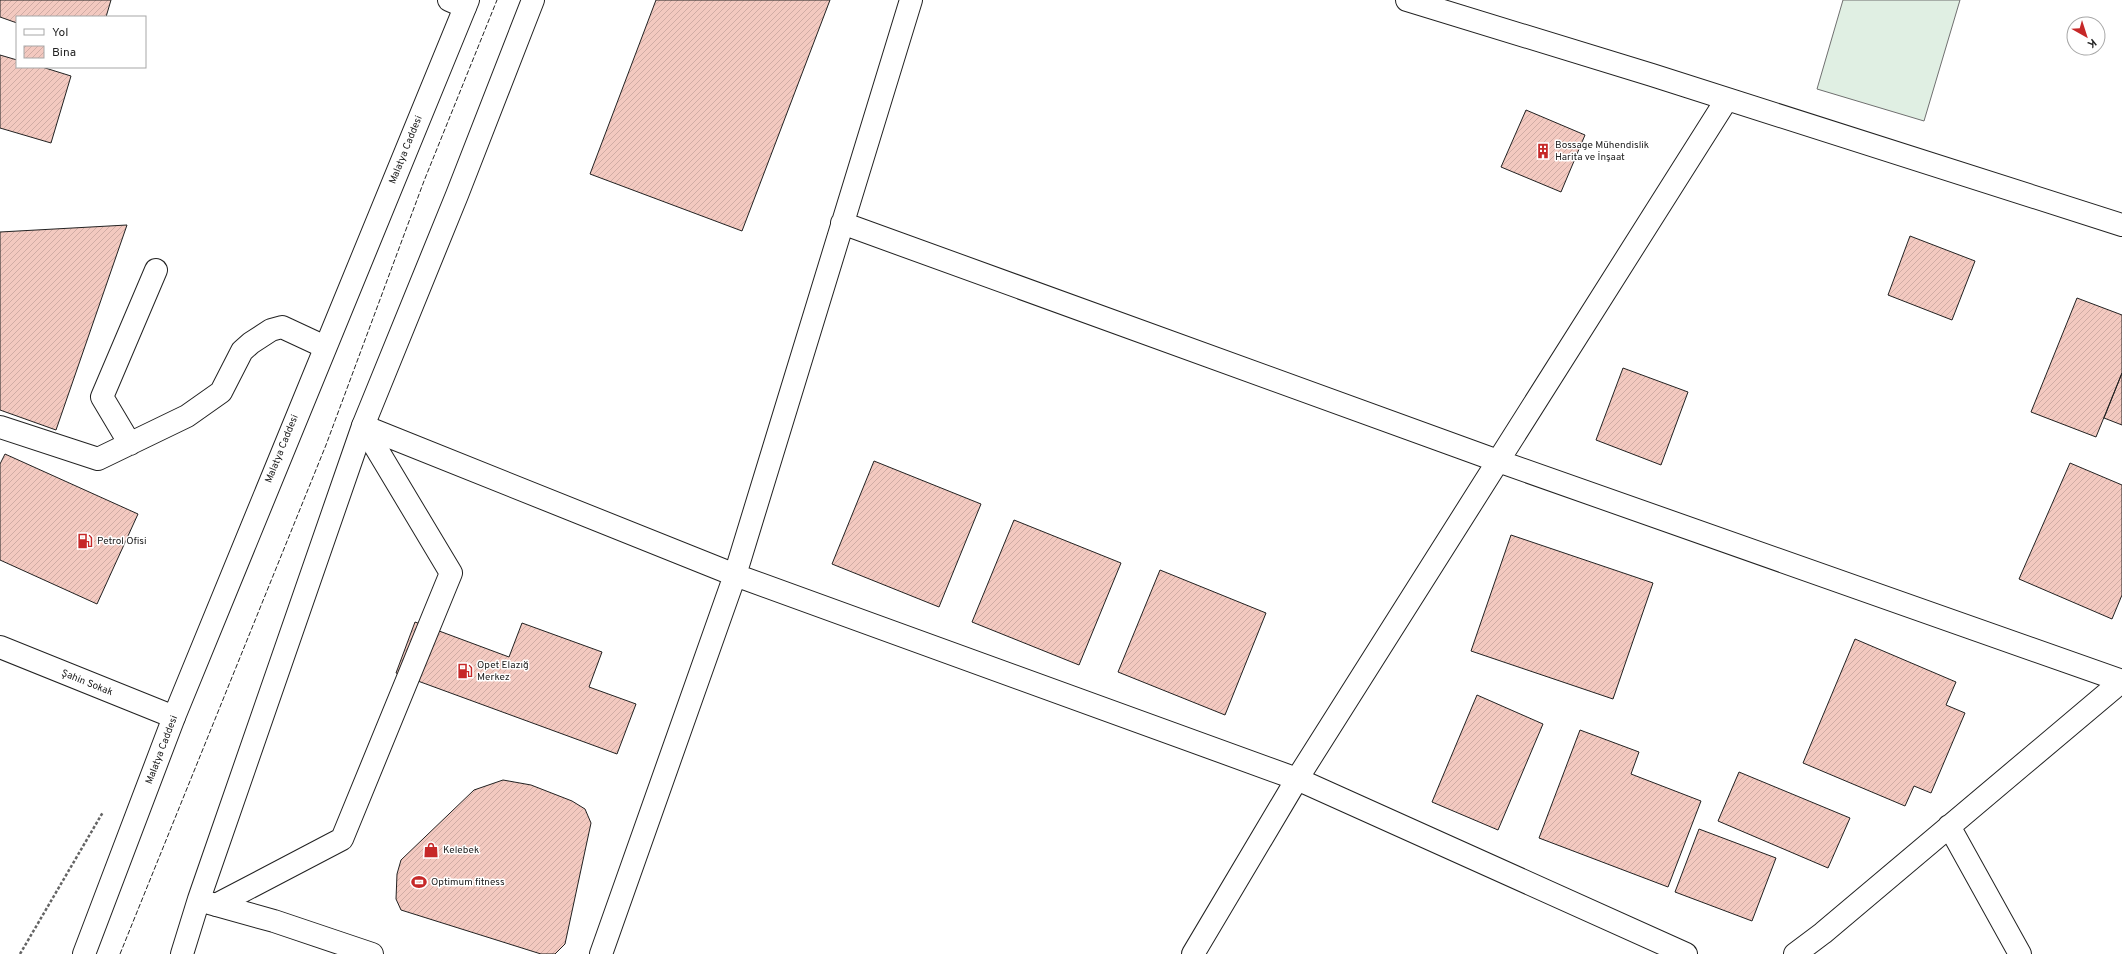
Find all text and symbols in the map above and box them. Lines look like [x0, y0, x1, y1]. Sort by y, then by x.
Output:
legend [16, 16, 146, 68]
north arrow [2066, 16, 2106, 56]
text: Yol [52, 25, 68, 41]
text: K [2084, 35, 2099, 51]
text: Bina [52, 45, 76, 61]
street label: Malatya Caddesi [386, 114, 426, 186]
place label: Bossage Mühendislik Harita ve İnşaat [1555, 139, 1649, 164]
building icon: Bossage Mühendislik Harita ve İnşaat [1534, 142, 1552, 160]
street label: Malatya Caddesi [262, 413, 302, 485]
fuel station icon: Petrol Ofisi [76, 532, 94, 550]
place label: Petrol Ofisi [97, 535, 147, 548]
place label: Opet Elazığ Merkez [477, 659, 529, 684]
fuel station icon: Opet Elazığ Merkez [456, 662, 474, 680]
street label: Şahin Sokak [59, 667, 115, 699]
street label: Malatya Caddesi [143, 714, 181, 786]
shop icon: Kelebek [422, 841, 440, 859]
place label: Kelebek [443, 844, 479, 857]
sports icon: Optimum fitness [410, 873, 428, 891]
place label: Optimum fitness [431, 876, 505, 889]

